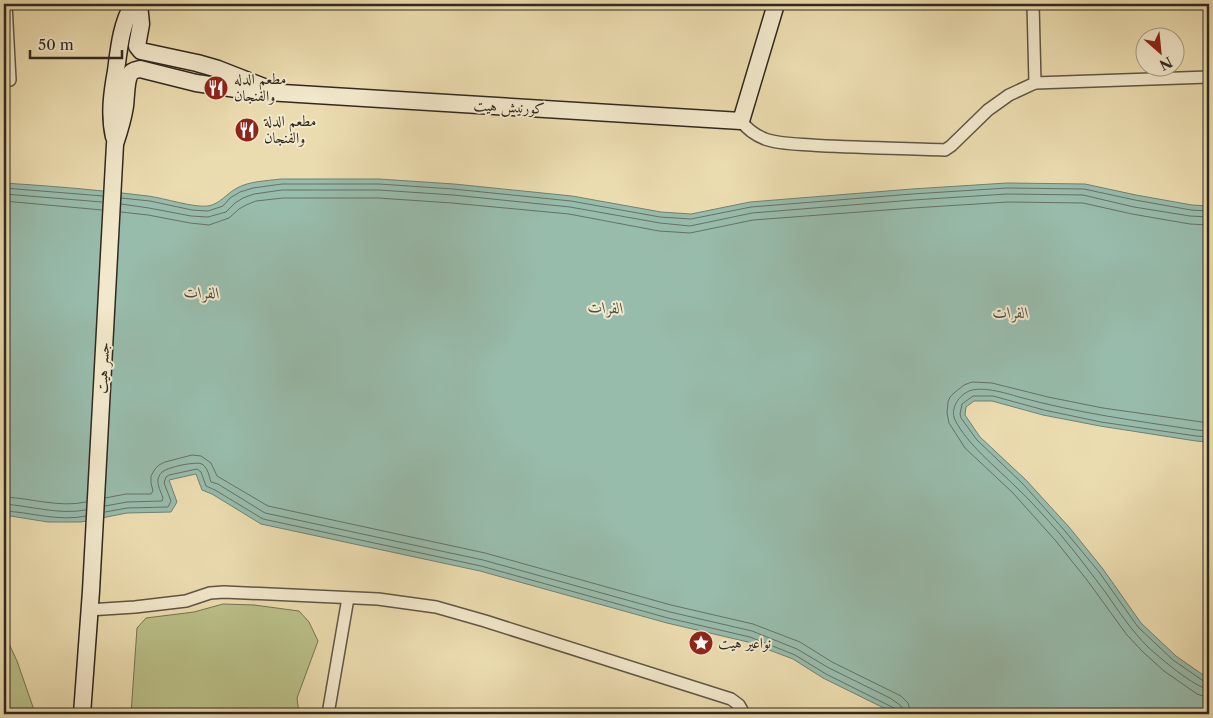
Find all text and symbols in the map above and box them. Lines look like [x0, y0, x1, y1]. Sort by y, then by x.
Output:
scale bar [30, 28, 122, 60]
north arrow [1136, 28, 1186, 78]
text: 50 m [38, 35, 74, 54]
text: N [1156, 53, 1175, 74]
place label: مطعم الدله والفنجان [234, 69, 286, 105]
restaurant icon: مطعم الدله والفنجان [203, 75, 229, 101]
street label: كورنيش هيت [473, 95, 545, 119]
place label: مطعم الدلة والفنجان [263, 111, 316, 147]
restaurant icon: مطعم الدلة والفنجان [234, 117, 260, 143]
water label: الفرات [184, 281, 220, 304]
water label: الفرات [588, 296, 624, 319]
water label: الفرات [993, 302, 1029, 323]
street label: جسر هيت [92, 342, 114, 394]
place icon: نواعير هيت [688, 630, 714, 656]
place label: نواعير هيت [718, 633, 771, 652]

